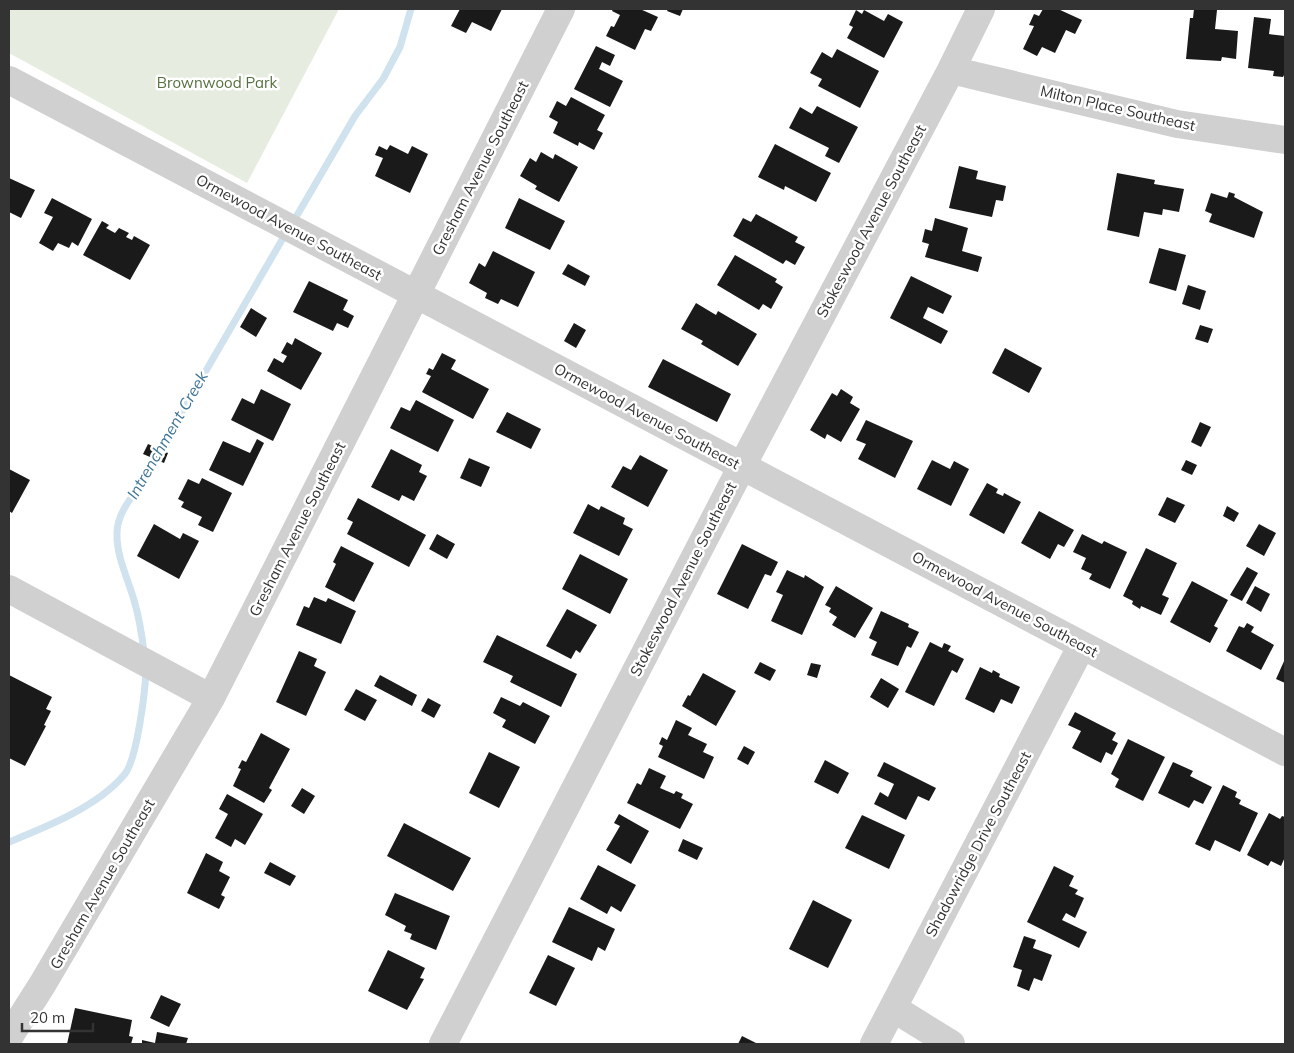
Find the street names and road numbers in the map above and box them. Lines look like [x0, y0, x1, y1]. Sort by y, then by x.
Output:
street label: Gresham Avenue Southeast [428, 78, 532, 258]
street label: Milton Place Southeast [1039, 81, 1197, 135]
street label: Stokeswood Avenue Southeast [812, 121, 930, 321]
street label: Ormewood Avenue Southeast [193, 170, 385, 284]
street label: Ormewood Avenue Southeast [551, 359, 743, 473]
street label: Gresham Avenue Southeast [245, 439, 349, 619]
street label: Stokeswood Avenue Southeast [626, 479, 740, 679]
street label: Ormewood Avenue Southeast [909, 547, 1101, 661]
street label: Shadowridge Drive Southeast [921, 748, 1035, 940]
street label: Gresham Avenue Southeast [45, 796, 159, 972]

